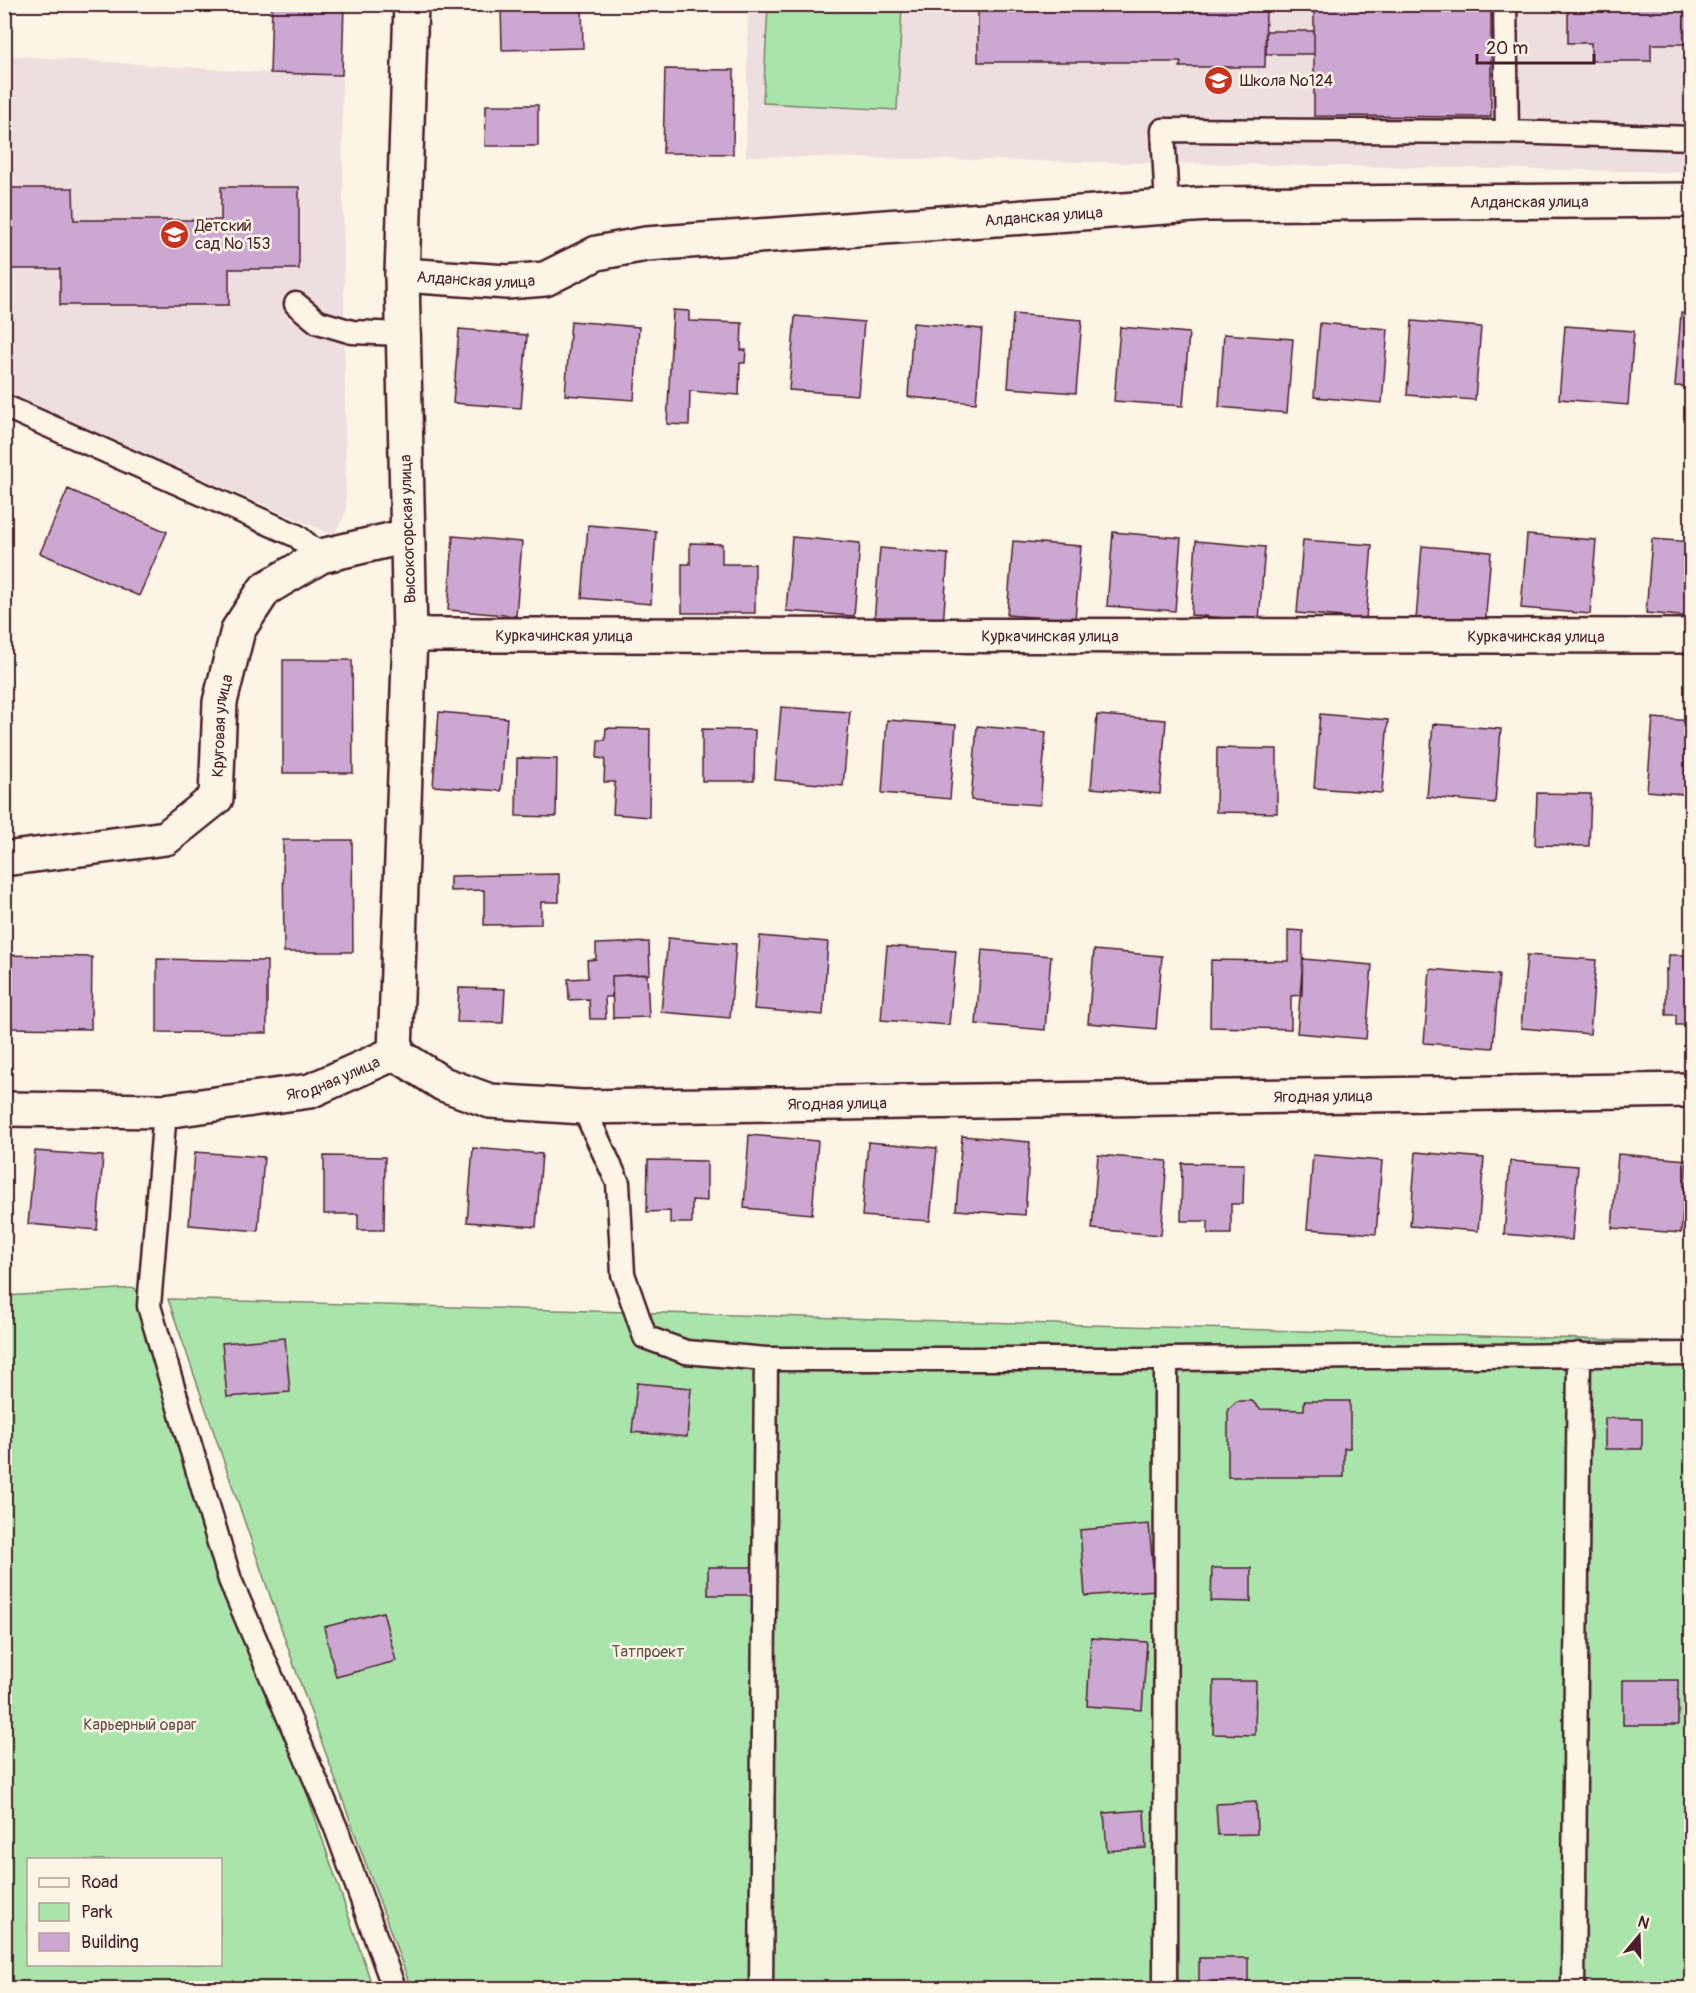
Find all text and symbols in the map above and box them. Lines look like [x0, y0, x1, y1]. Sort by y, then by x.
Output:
scale bar [1477, 27, 1594, 65]
text: 20 m [1486, 37, 1528, 60]
school or university icon: Школа №124 [1203, 64, 1235, 96]
place label: Школа №124 [1240, 71, 1333, 91]
street label: Алданская улица [1470, 192, 1589, 213]
street label: Алданская улица [984, 203, 1104, 231]
place label: Детский сад № 153 [194, 216, 270, 254]
school or university icon: Детский сад № 153 [158, 218, 190, 250]
street label: Алданская улица [416, 267, 536, 293]
street label: Высокогорская улица [395, 454, 421, 604]
street label: Куркачинская улица [495, 626, 633, 646]
street label: Куркачинская улица [981, 626, 1119, 647]
street label: Куркачинская улица [1467, 627, 1605, 647]
street label: Круговая улица [208, 672, 238, 778]
street label: Ягодная улица [285, 1052, 383, 1105]
street label: Ягодная улица [1273, 1086, 1373, 1107]
street label: Ягодная улица [787, 1093, 887, 1115]
park label: Татпроект [612, 1642, 684, 1662]
park label: Карьерный овраг [83, 1715, 197, 1735]
legend [27, 1858, 222, 1966]
text: Road [81, 1871, 118, 1894]
text: Park [81, 1901, 113, 1924]
north arrow [1609, 1906, 1669, 1966]
text: N [1635, 1912, 1652, 1934]
text: Building [81, 1931, 139, 1954]

